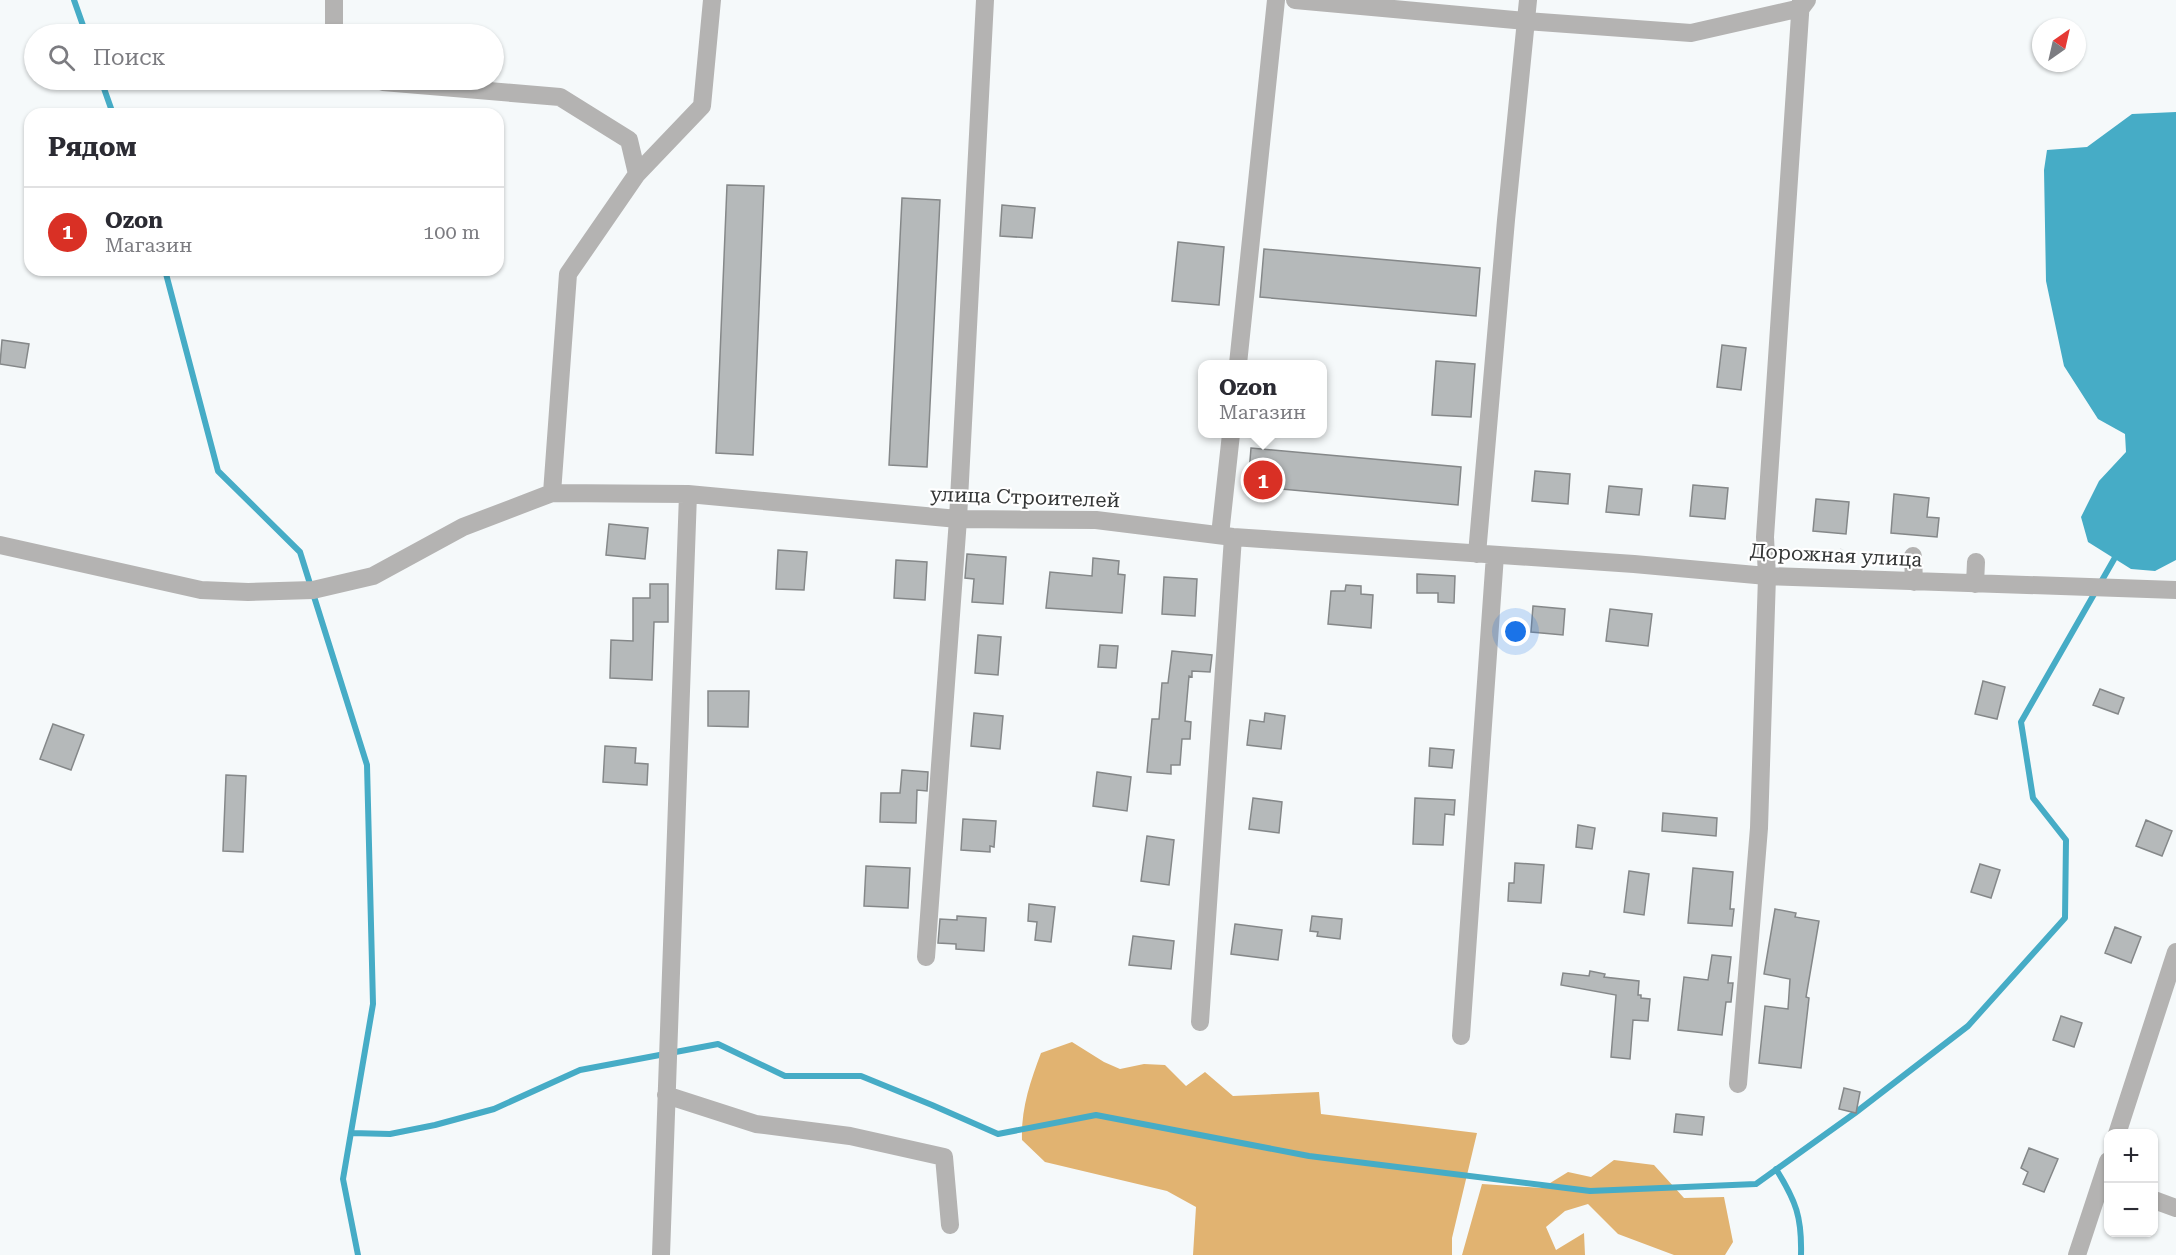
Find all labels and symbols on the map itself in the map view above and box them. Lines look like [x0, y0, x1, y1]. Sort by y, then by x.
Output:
north arrow [2032, 18, 2086, 72]
pin: 1 [1244, 458, 1282, 502]
street label: улица Строителей [930, 482, 1120, 512]
street label: Дорожная улица [1749, 539, 1923, 572]
your location [1501, 617, 1530, 646]

